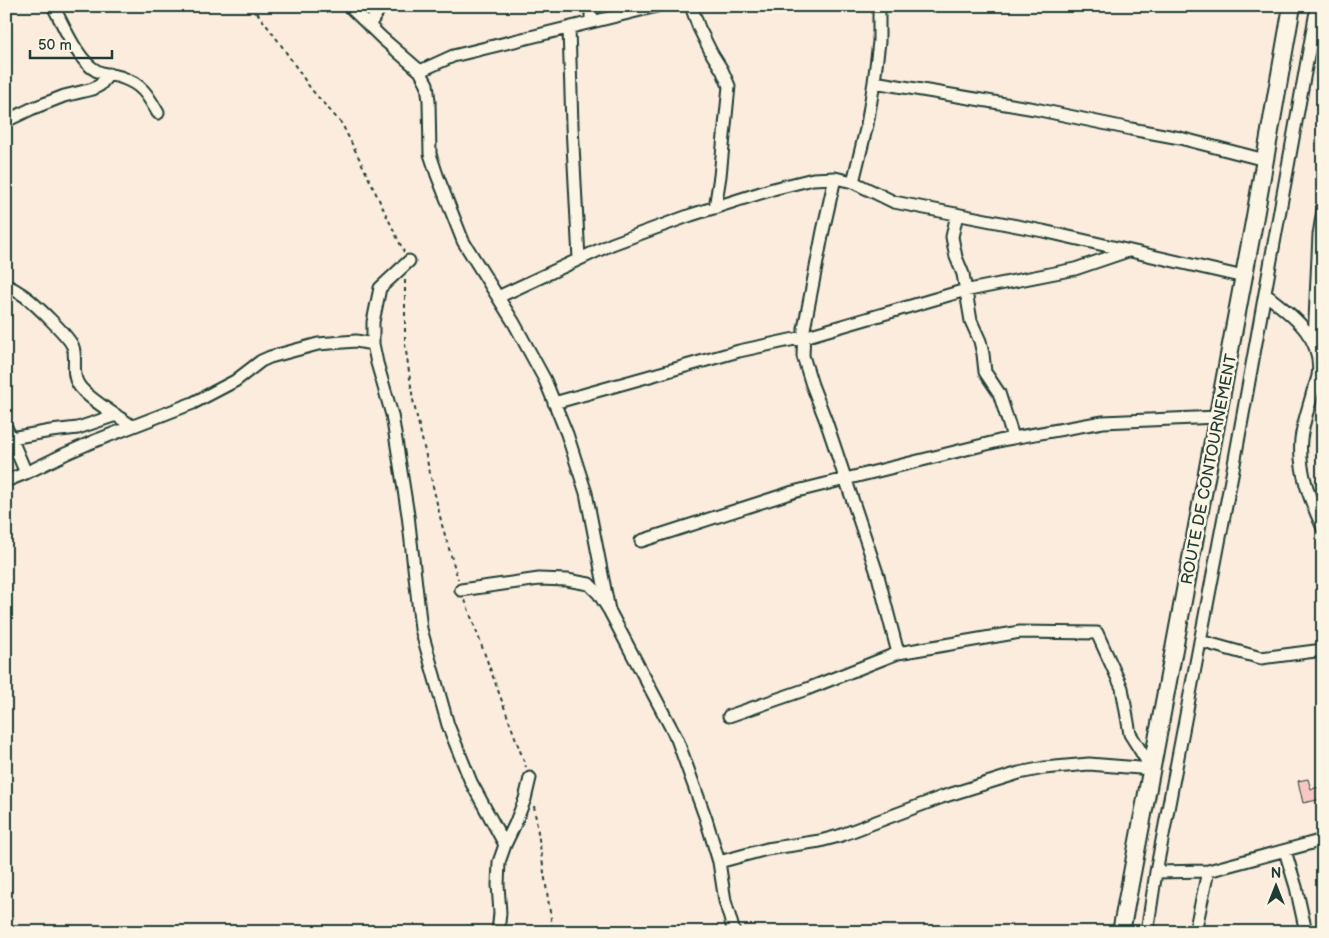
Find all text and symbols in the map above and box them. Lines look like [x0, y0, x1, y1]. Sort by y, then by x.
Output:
scale bar [30, 28, 112, 60]
text: 50 m [38, 36, 72, 55]
street label: ROUTE DE CONTOURNEMENT [1178, 352, 1241, 586]
north arrow [1252, 860, 1302, 910]
text: N [1271, 865, 1281, 882]

